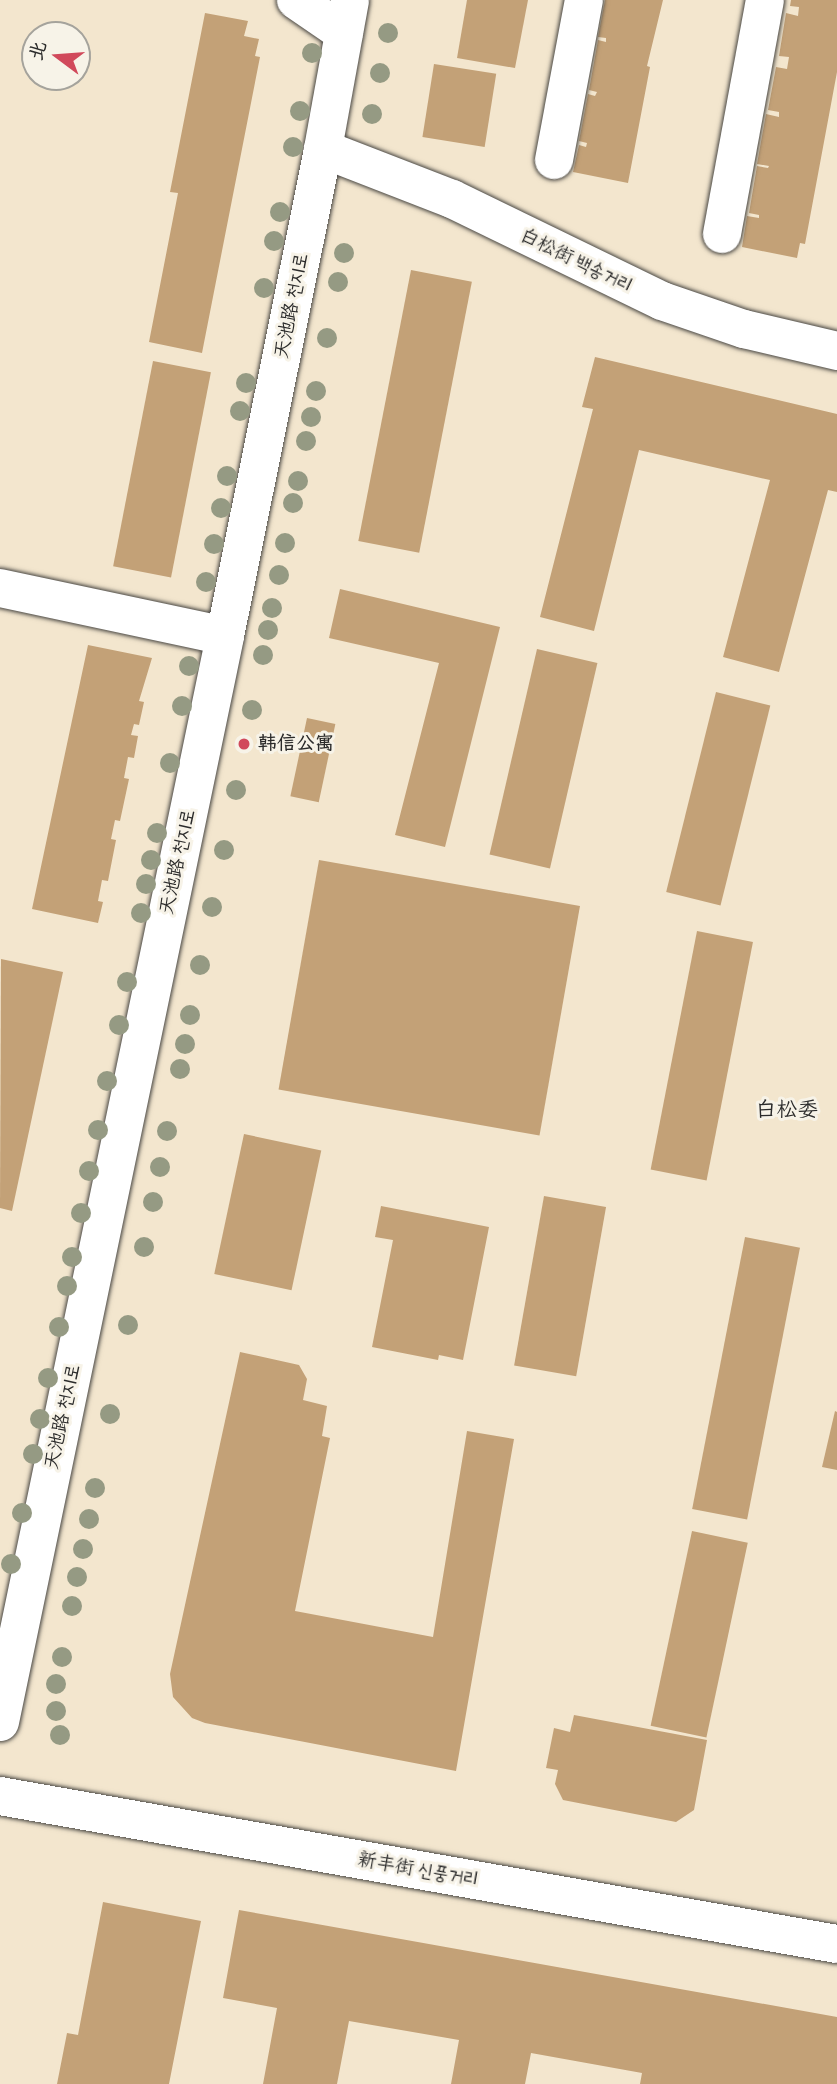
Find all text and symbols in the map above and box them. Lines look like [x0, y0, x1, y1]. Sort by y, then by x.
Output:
north arrow [21, 21, 91, 91]
text: 北 [24, 38, 52, 63]
street label: 白松街 백송거리 [516, 224, 636, 298]
street label: 天池路 천지로 [271, 251, 313, 361]
place label: 韩信公寓 [258, 733, 334, 755]
marker: 韩信公寓 [236, 736, 252, 752]
street label: 天池路 천지로 [156, 807, 200, 917]
district label: 白松委 [756, 1097, 818, 1123]
street label: 天池路 천지로 [41, 1362, 85, 1472]
street label: 新丰街 신풍거리 [356, 1848, 480, 1892]

